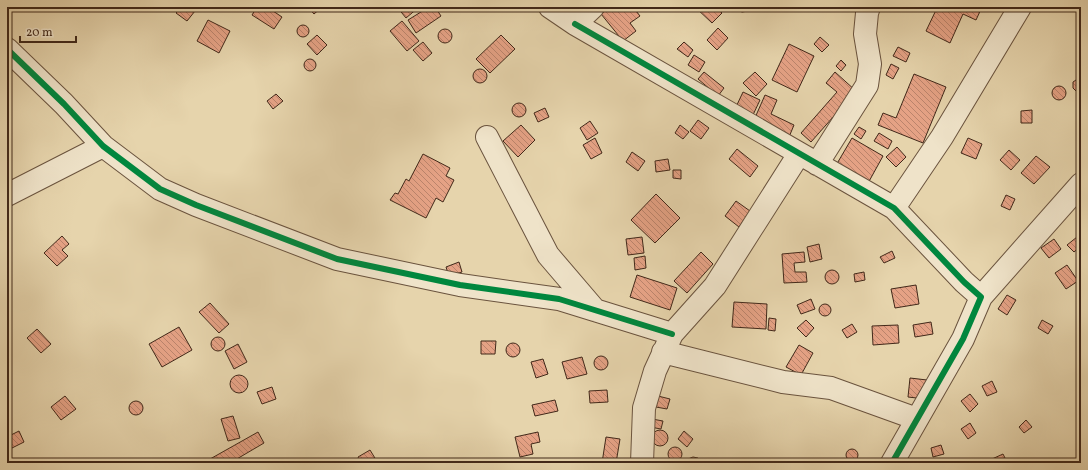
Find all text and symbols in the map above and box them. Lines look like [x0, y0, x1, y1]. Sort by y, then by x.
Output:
scale bar [20, 18, 76, 44]
text: 20 m [26, 25, 53, 41]

